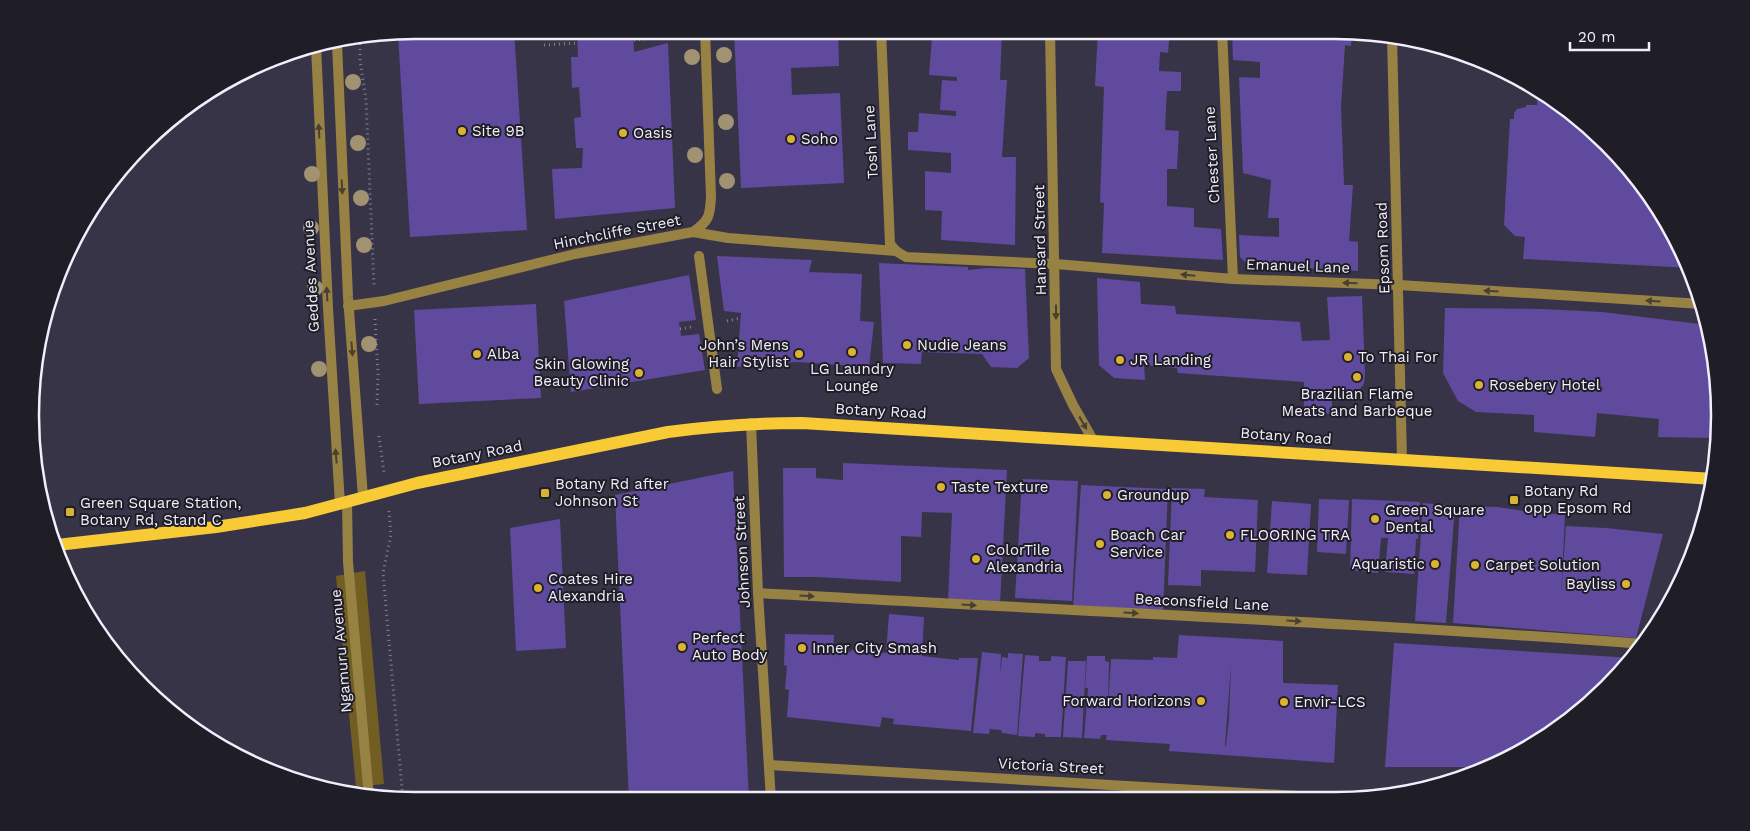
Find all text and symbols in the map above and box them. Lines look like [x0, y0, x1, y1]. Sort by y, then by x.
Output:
scale bar [1570, 20, 1649, 52]
text: 20 m [1578, 28, 1616, 46]
street label: Tosh Lane [860, 105, 882, 179]
street label: Chester Lane [1200, 106, 1224, 204]
place label: Site 9B [472, 122, 525, 140]
one-way arrow [315, 123, 323, 139]
place label: Oasis [633, 124, 673, 142]
marker: Site 9B [456, 125, 468, 137]
marker: Oasis [617, 127, 629, 139]
place label: Soho [801, 130, 838, 148]
marker: Soho [785, 133, 797, 145]
one-way arrow [339, 179, 347, 195]
street label: Hansard Street [1030, 184, 1050, 295]
street label: Epsom Road [1372, 202, 1394, 294]
street label: Hinchcliffe Street [552, 211, 683, 253]
street label: Geddes Avenue [299, 219, 323, 333]
street label: Emanuel Lane [1246, 255, 1350, 277]
one-way arrow [1180, 271, 1196, 279]
one-way arrow [1342, 279, 1358, 287]
one-way arrow [322, 285, 330, 301]
one-way arrow [1482, 287, 1498, 295]
one-way arrow [1645, 297, 1661, 305]
one-way arrow [1052, 305, 1060, 321]
place label: John’s Mens Hair Stylist [699, 336, 790, 371]
place label: Nudie Jeans [917, 336, 1007, 354]
marker: Nudie Jeans [901, 339, 913, 351]
one-way arrow [348, 342, 356, 358]
place label: Alba [487, 345, 520, 363]
marker: LG Laundry Lounge [846, 346, 858, 358]
marker: Alba [471, 348, 483, 360]
marker: John’s Mens Hair Stylist [793, 348, 805, 360]
place label: To Thai For [1358, 348, 1438, 366]
place label: JR Landing [1130, 351, 1211, 369]
marker: To Thai For [1342, 351, 1354, 363]
marker: JR Landing [1114, 354, 1126, 366]
place label: Skin Glowing Beauty Clinic [533, 355, 629, 390]
place label: LG Laundry Lounge [810, 360, 894, 395]
marker: Skin Glowing Beauty Clinic [633, 367, 645, 379]
marker: Brazilian Flame Meats and Barbeque [1351, 371, 1363, 383]
place label: Rosebery Hotel [1489, 376, 1601, 394]
marker: Rosebery Hotel [1473, 379, 1485, 391]
place label: Brazilian Flame Meats and Barbeque [1282, 385, 1432, 420]
street label: Botany Road [835, 400, 927, 422]
one-way arrow [1078, 416, 1087, 429]
street label: Botany Road [1240, 424, 1332, 448]
street label: Botany Road [430, 436, 524, 472]
one-way arrow [332, 447, 340, 463]
place label: Botany Rd after Johnson St [555, 475, 669, 510]
place label: Taste Texture [951, 478, 1048, 496]
marker: Taste Texture [935, 481, 947, 493]
place label: Botany Rd opp Epsom Rd [1524, 482, 1631, 517]
place label: Groundup [1117, 486, 1189, 504]
marker: Botany Rd after Johnson St [539, 487, 551, 499]
marker: Groundup [1101, 489, 1113, 501]
place label: Green Square Station, Botany Rd, Stand C [80, 494, 242, 529]
marker: Botany Rd opp Epsom Rd [1508, 494, 1520, 506]
street label: Johnson Street [730, 495, 754, 609]
place label: Green Square Dental [1385, 501, 1485, 536]
marker: Green Square Station, Botany Rd, Stand C [64, 506, 76, 518]
marker: Green Square Dental [1369, 513, 1381, 525]
place label: Boach Car Service [1110, 526, 1185, 561]
place label: FLOORING TRA [1240, 526, 1350, 544]
marker: FLOORING TRA [1224, 529, 1236, 541]
marker: Boach Car Service [1094, 538, 1106, 550]
place label: ColorTile Alexandria [986, 541, 1063, 576]
marker: ColorTile Alexandria [970, 553, 982, 565]
place label: Aquaristic [1351, 555, 1425, 573]
place label: Carpet Solution [1485, 556, 1600, 574]
marker: Aquaristic [1429, 558, 1441, 570]
marker: Carpet Solution [1469, 559, 1481, 571]
place label: Coates Hire Alexandria [548, 570, 633, 605]
place label: Bayliss [1566, 575, 1616, 593]
marker: Bayliss [1620, 578, 1632, 590]
marker: Coates Hire Alexandria [532, 582, 544, 594]
street label: Ngamuru Avenue [327, 589, 355, 713]
street label: Beaconsfield Lane [1134, 589, 1270, 615]
one-way arrow [799, 592, 815, 600]
one-way arrow [961, 602, 977, 610]
one-way arrow [1123, 610, 1139, 618]
one-way arrow [1286, 618, 1302, 626]
place label: Perfect Auto Body [692, 629, 768, 664]
place label: Inner City Smash [812, 639, 937, 657]
marker: Perfect Auto Body [676, 641, 688, 653]
marker: Inner City Smash [796, 642, 808, 654]
place label: Forward Horizons [1062, 692, 1191, 710]
place label: Envir-LCS [1294, 693, 1366, 711]
marker: Forward Horizons [1195, 695, 1207, 707]
marker: Envir-LCS [1278, 696, 1290, 708]
street label: Victoria Street [998, 754, 1105, 778]

